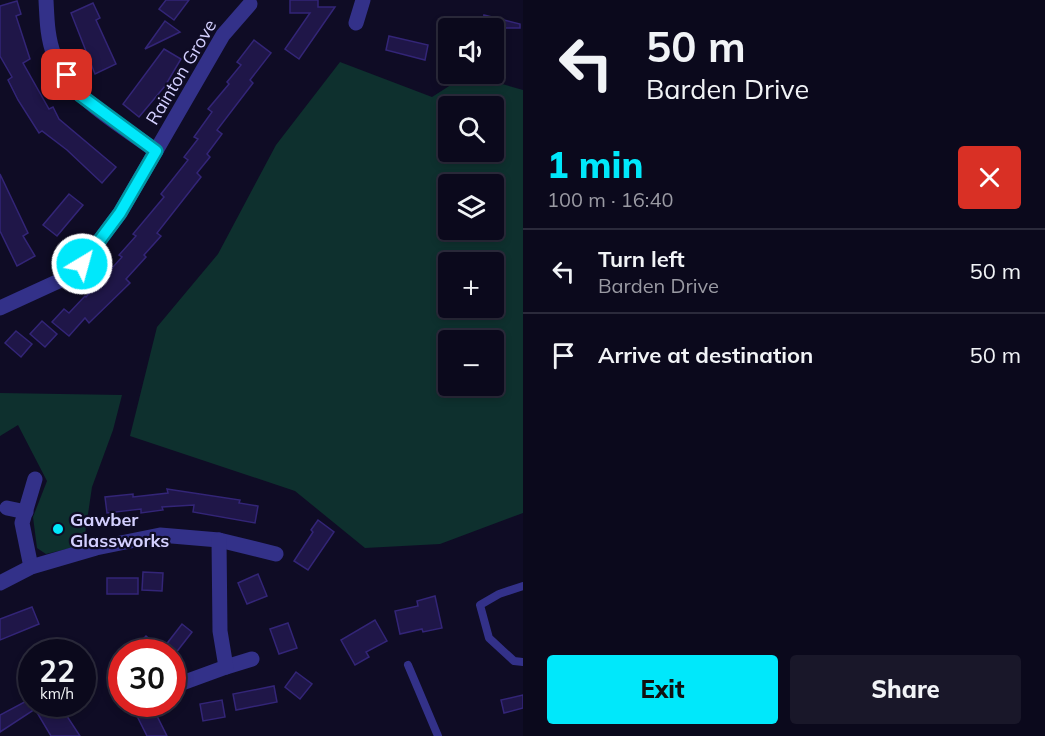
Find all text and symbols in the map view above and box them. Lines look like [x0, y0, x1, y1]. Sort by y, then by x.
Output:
street label: Rainton Grove [141, 15, 221, 129]
map controls [438, 18, 504, 396]
button: sound [438, 18, 504, 84]
text: 50 m [646, 20, 746, 73]
icon: left [547, 24, 625, 102]
pin [41, 49, 92, 100]
icon: arrive [50, 58, 83, 91]
text: Barden Drive [646, 72, 809, 106]
button: search [438, 96, 504, 162]
text: 1 min [547, 142, 643, 187]
button: close [958, 146, 1021, 209]
button: layers [438, 174, 504, 240]
text: 100 m · 16:40 [547, 187, 673, 212]
position arrow [50, 232, 114, 296]
text: Turn left [598, 245, 685, 273]
button: + [438, 252, 504, 318]
icon: left [547, 255, 580, 288]
text: 50 m [970, 257, 1021, 285]
text: Barden Drive [598, 273, 719, 298]
button: − [438, 330, 504, 396]
icon: arrive [547, 339, 580, 372]
text: Arrive at destination [598, 341, 813, 369]
text: 50 m [970, 341, 1021, 369]
place label: Gawber Glassworks [70, 508, 169, 552]
marker: Gawber Glassworks [51, 522, 65, 536]
speed limit sign: 30 [108, 639, 186, 717]
text: 22 [39, 652, 75, 690]
button: Exit [547, 655, 778, 724]
button: Share [790, 655, 1021, 724]
text: km/h [40, 684, 74, 703]

